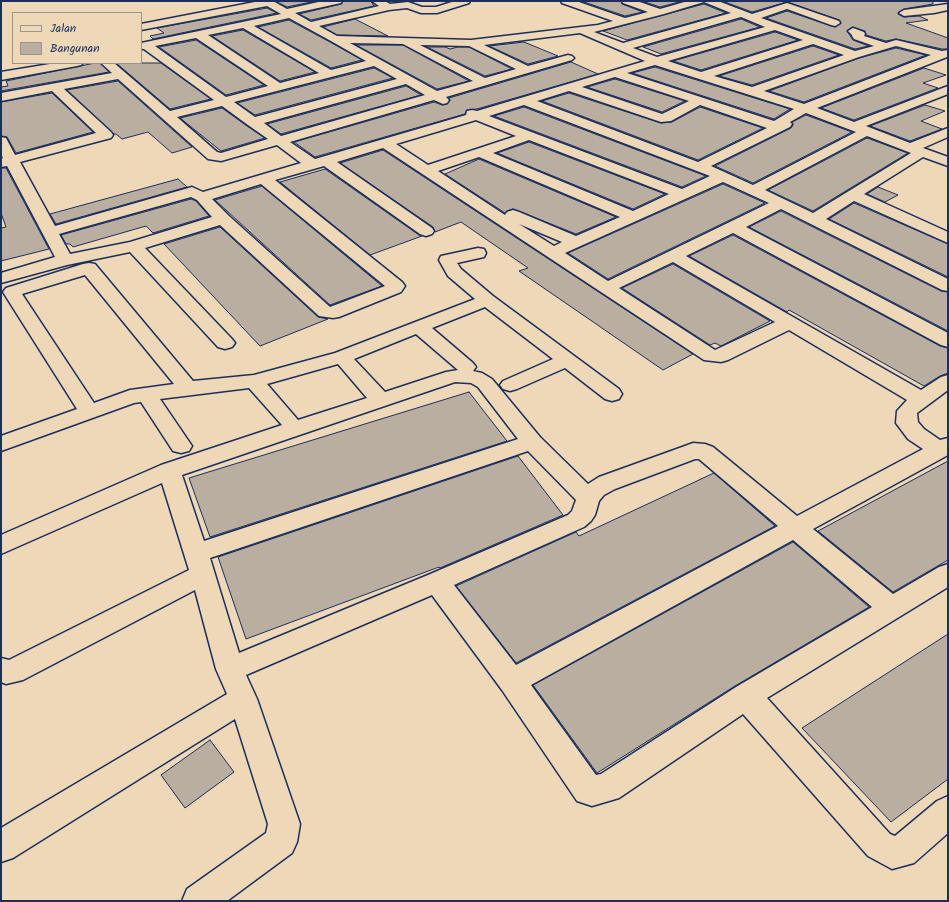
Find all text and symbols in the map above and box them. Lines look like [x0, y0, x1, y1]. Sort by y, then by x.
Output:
legend [12, 12, 142, 64]
text: Jalan [50, 19, 76, 38]
text: Bangunan [50, 39, 100, 58]

